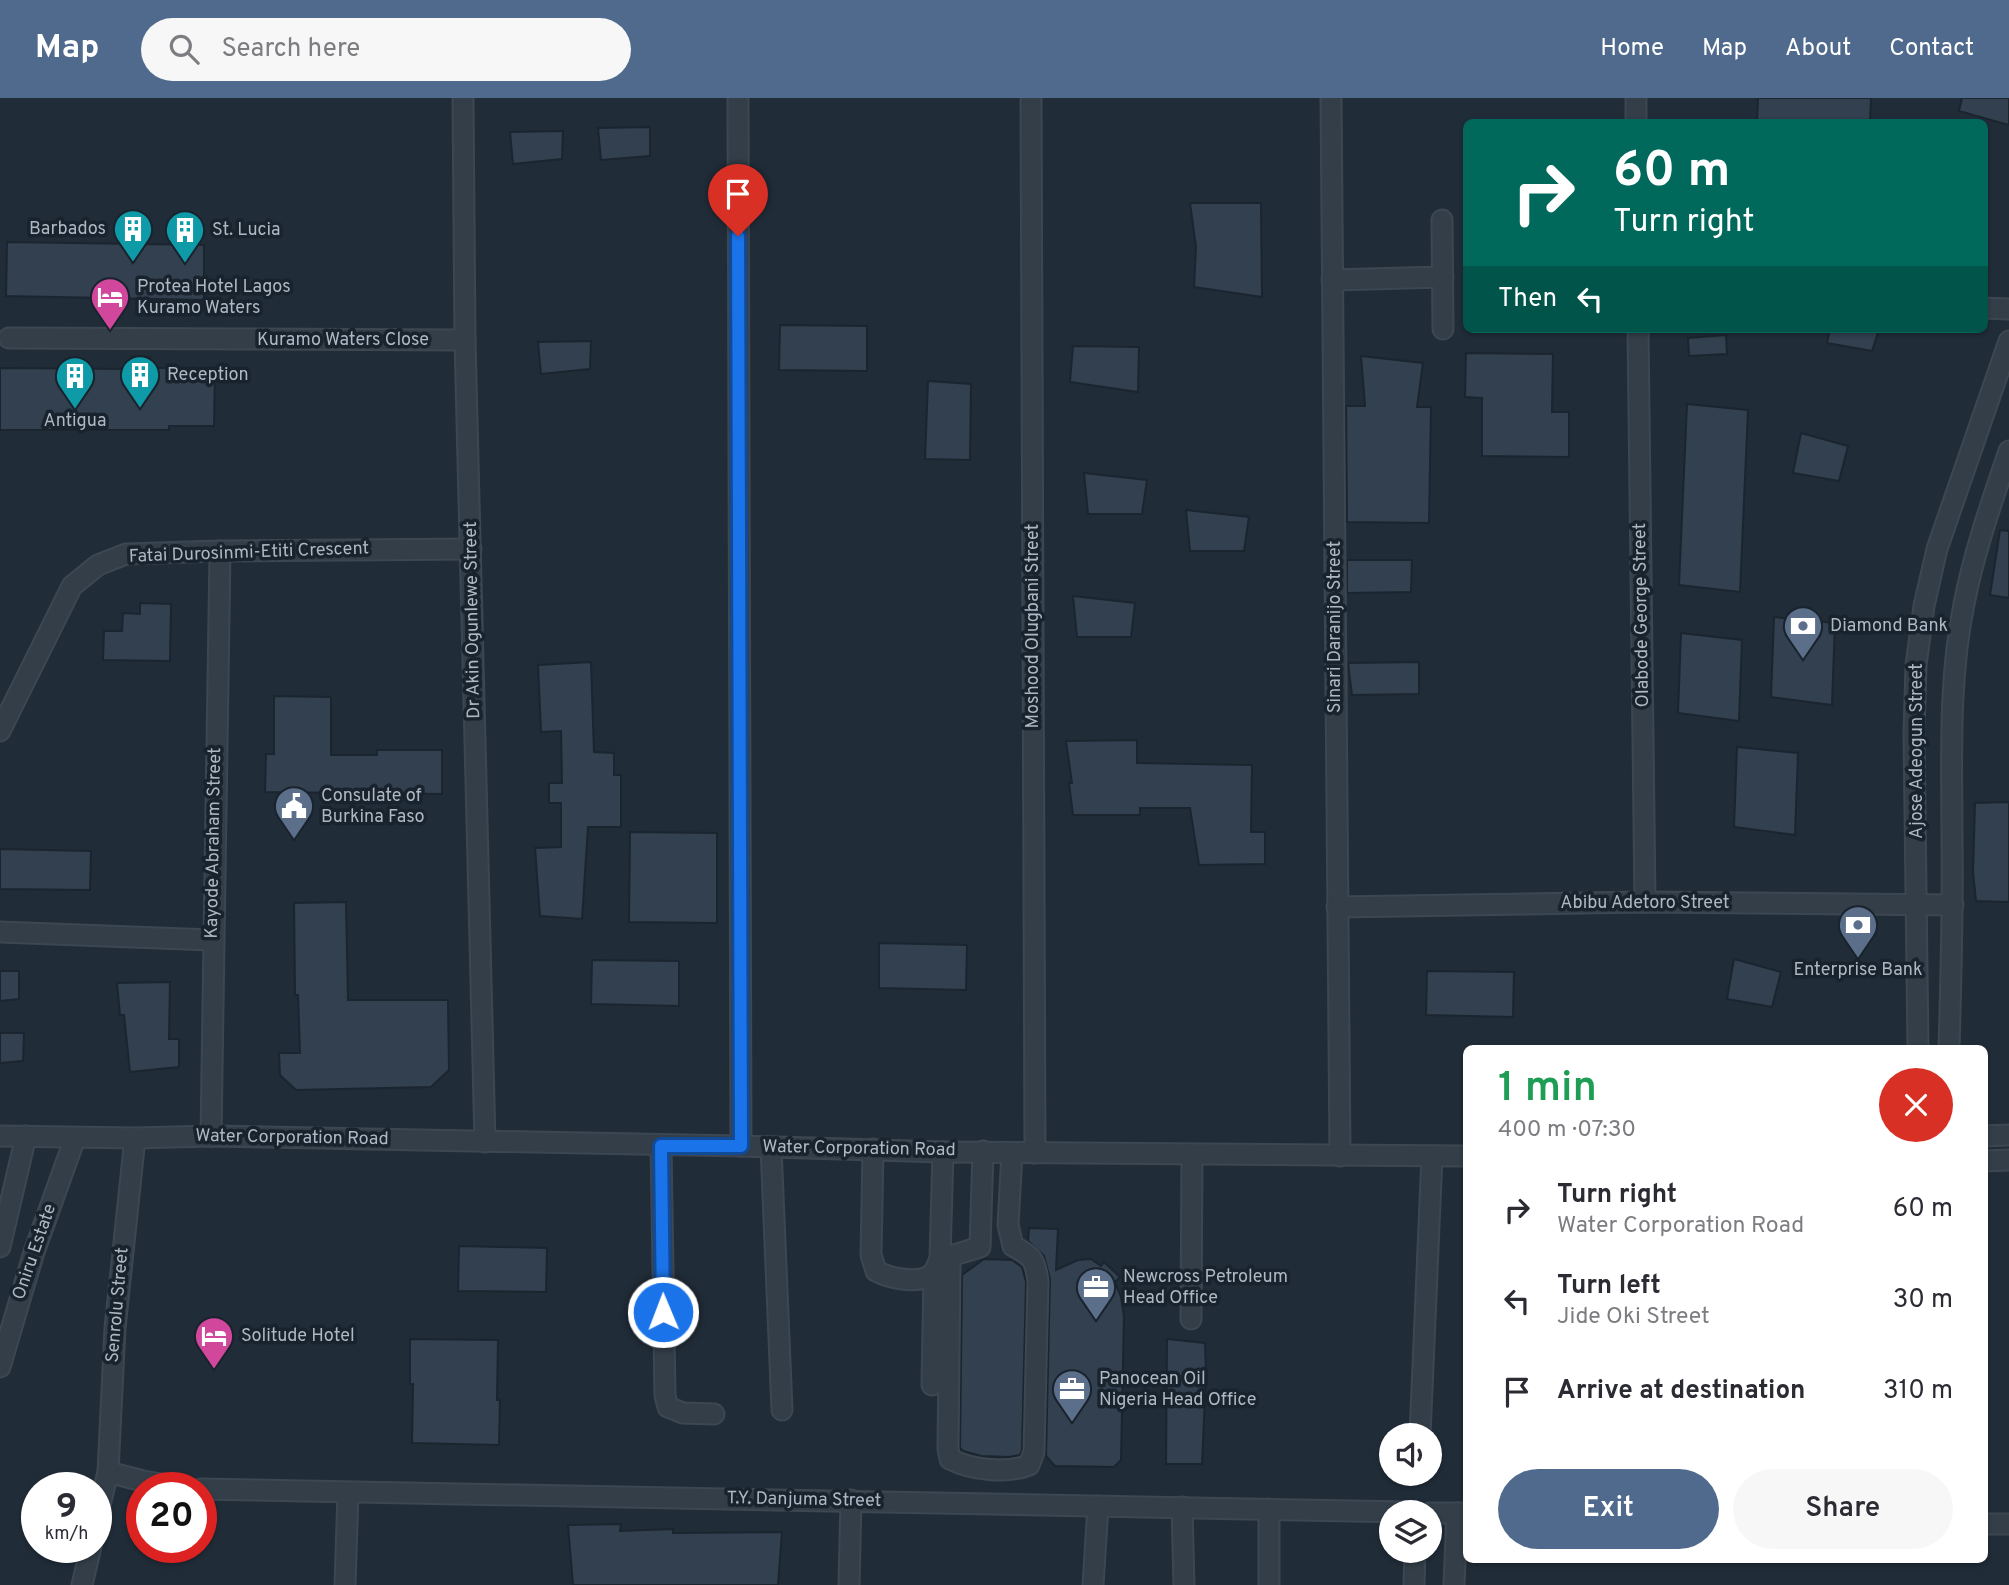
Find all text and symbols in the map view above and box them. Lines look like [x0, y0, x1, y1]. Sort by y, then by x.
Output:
search box [141, 18, 631, 81]
text: Map [35, 28, 99, 70]
icon: search [165, 30, 203, 68]
text: Search here [221, 33, 360, 66]
text: Home [1600, 34, 1664, 64]
text: Map [1702, 34, 1747, 64]
text: About [1785, 34, 1851, 64]
text: Contact [1889, 34, 1974, 64]
text: 60 m [1613, 142, 1731, 204]
icon: right [1498, 147, 1589, 238]
pin [708, 164, 768, 236]
icon: arrive [719, 175, 757, 213]
text: Turn right [1613, 203, 1755, 243]
building icon: Barbados [112, 208, 154, 263]
building icon: St. Lucia [164, 209, 206, 264]
place label: Barbados [29, 218, 106, 241]
place label: St. Lucia [212, 219, 280, 242]
hotel icon: Protea Hotel Lagos Kuramo Waters [89, 276, 131, 331]
place label: Protea Hotel Lagos Kuramo Waters [137, 276, 291, 320]
icon: left [1571, 280, 1609, 318]
text: Then [1498, 283, 1557, 316]
street label: Kuramo Waters Close [257, 329, 429, 352]
building icon: Reception [119, 354, 161, 409]
building icon: Antigua [54, 355, 96, 410]
place label: Reception [167, 364, 249, 387]
place label: Antigua [44, 410, 106, 433]
street label: Dr Akin Ogunlewe Street [460, 521, 486, 719]
street label: Olabode George Street [1629, 523, 1655, 707]
street label: Moshood Olugbani Street [1022, 524, 1045, 728]
street label: Fatai Durosinmi-Etiti Crescent [128, 537, 370, 569]
street label: Sinari Daranijo Street [1324, 541, 1347, 713]
bank icon: Diamond Bank [1782, 605, 1824, 660]
place label: Diamond Bank [1830, 615, 1948, 638]
street label: Ajose Adeogun Street [1906, 663, 1929, 839]
street label: Kayode Abraham Street [201, 747, 227, 939]
public building icon: Consulate of Burkina Faso [273, 785, 315, 840]
place label: Consulate of Burkina Faso [321, 785, 424, 829]
street label: Abibu Adetoro Street [1560, 892, 1730, 915]
bank icon: Enterprise Bank [1837, 904, 1879, 959]
place label: Enterprise Bank [1793, 959, 1923, 982]
text: 1 min [1498, 1063, 1597, 1116]
button: close [1879, 1068, 1953, 1142]
text: 400 m · 07:30 [1498, 1116, 1636, 1145]
street label: Water Corporation Road [195, 1125, 389, 1151]
street label: Water Corporation Road [762, 1136, 956, 1162]
text: Turn right [1557, 1179, 1677, 1212]
icon: right [1498, 1191, 1536, 1229]
text: 60 m [1893, 1193, 1953, 1226]
street label: Oniru Estate [8, 1201, 62, 1303]
text: Water Corporation Road [1557, 1212, 1804, 1241]
street label: Senrolu Street [101, 1246, 135, 1364]
office icon: Newcross Petroleum Head Office [1075, 1266, 1117, 1321]
place label: Newcross Petroleum Head Office [1123, 1266, 1288, 1310]
text: Turn left [1557, 1270, 1661, 1303]
position arrow [626, 1275, 700, 1349]
icon: left [1498, 1282, 1536, 1320]
text: 30 m [1893, 1284, 1953, 1317]
text: Jide Oki Street [1557, 1303, 1710, 1332]
hotel icon: Solitude Hotel [193, 1315, 235, 1370]
place label: Solitude Hotel [241, 1325, 355, 1348]
office icon: Panocean Oil Nigeria Head Office [1051, 1368, 1093, 1423]
place label: Panocean Oil Nigeria Head Office [1099, 1368, 1256, 1412]
icon: arrive [1498, 1373, 1536, 1411]
text: Arrive at destination [1557, 1375, 1805, 1408]
text: 310 m [1883, 1375, 1953, 1408]
map controls [1379, 1423, 1442, 1563]
button: sound [1379, 1423, 1442, 1486]
button: Exit [1498, 1469, 1719, 1549]
button: Share [1733, 1469, 1953, 1549]
speed limit sign: 20 [126, 1472, 217, 1563]
text: 9 [56, 1486, 77, 1530]
street label: T.Y. Danjuma Street [726, 1487, 882, 1513]
button: layers [1379, 1500, 1442, 1563]
text: km/h [45, 1523, 88, 1546]

